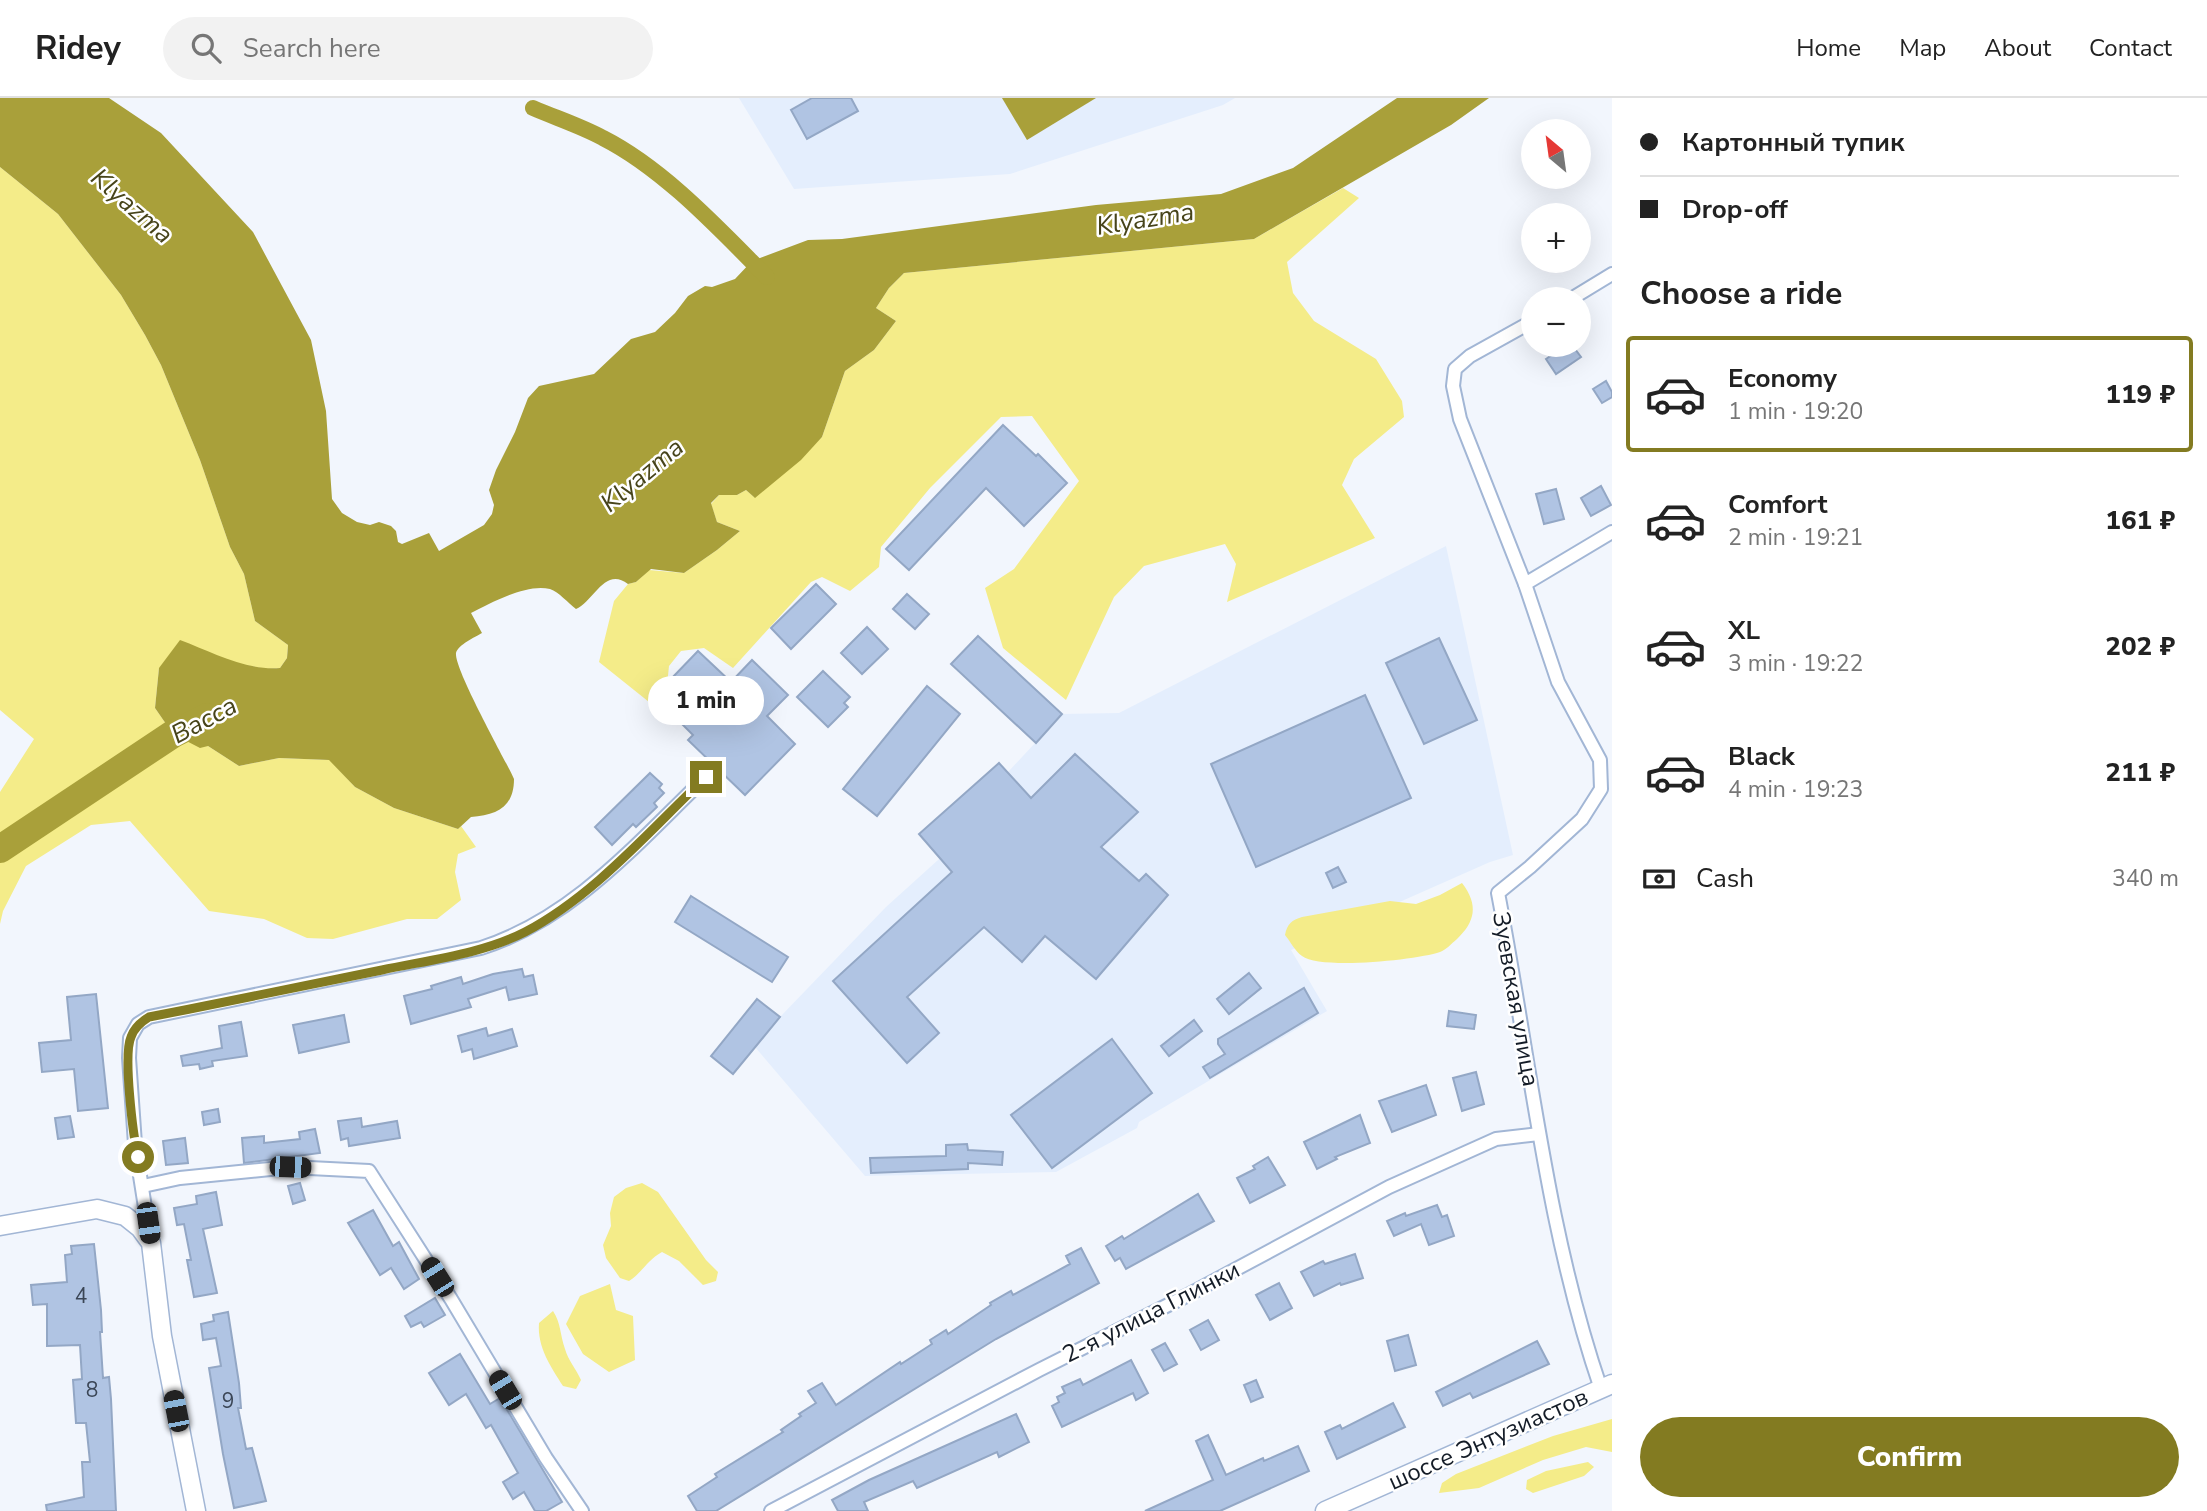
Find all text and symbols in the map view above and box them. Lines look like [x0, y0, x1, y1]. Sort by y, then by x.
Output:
search box [163, 17, 653, 80]
text: Ridey [35, 26, 121, 71]
icon: search [187, 29, 225, 67]
text: Search here [243, 31, 381, 66]
text: Home [1796, 32, 1861, 64]
text: Map [1899, 32, 1946, 64]
text: About [1984, 32, 2051, 64]
text: Contact [2089, 32, 2172, 64]
north arrow [1521, 119, 1591, 189]
map controls [1521, 119, 1591, 357]
text: Картонный тупик [1682, 125, 1905, 160]
water label: Klyazma [83, 160, 181, 252]
text: Drop-off [1682, 192, 1788, 227]
water label: Klyazma [1094, 194, 1196, 244]
button: + [1521, 203, 1591, 273]
text: Choose a ride [1640, 272, 1842, 315]
button: − [1521, 287, 1591, 357]
text: Economy [1728, 361, 1837, 396]
icon: car [1644, 363, 1707, 426]
text: 119 ₽ [2105, 377, 2175, 412]
text: 1 min · 19:20 [1728, 396, 1863, 427]
water label: Klyazma [593, 430, 691, 520]
text: Comfort [1728, 487, 1828, 522]
icon: car [1644, 489, 1707, 552]
text: 161 ₽ [2105, 503, 2175, 538]
text: 2 min · 19:21 [1728, 522, 1863, 553]
text: XL [1728, 613, 1760, 648]
icon: car [1644, 615, 1707, 678]
text: 202 ₽ [2105, 629, 2175, 664]
text: 3 min · 19:22 [1728, 648, 1863, 679]
callout: 1 min [648, 676, 764, 724]
text: 1 min [676, 685, 736, 716]
water label: Васса [165, 688, 243, 752]
text: Black [1728, 739, 1795, 774]
icon: car [1644, 741, 1707, 804]
text: 211 ₽ [2105, 755, 2175, 790]
route end [690, 761, 722, 793]
text: 4 min · 19:23 [1728, 774, 1863, 805]
icon: cash [1640, 860, 1678, 898]
text: Cash [1696, 861, 1754, 896]
text: 340 m [2112, 863, 2179, 894]
street label: Зуевская улица [1485, 909, 1547, 1089]
route start [122, 1141, 154, 1173]
car [269, 1156, 312, 1178]
car [135, 1201, 162, 1245]
car [417, 1254, 458, 1300]
street label: 2-я улица Глинки [1057, 1254, 1245, 1370]
house number: 4 [75, 1282, 87, 1310]
car [486, 1367, 525, 1413]
house number: 8 [86, 1376, 98, 1404]
street label: шоссе Энтузиастов [1383, 1381, 1593, 1497]
house number: 9 [222, 1387, 234, 1415]
car [162, 1388, 191, 1434]
button: Confirm [1640, 1417, 2179, 1497]

